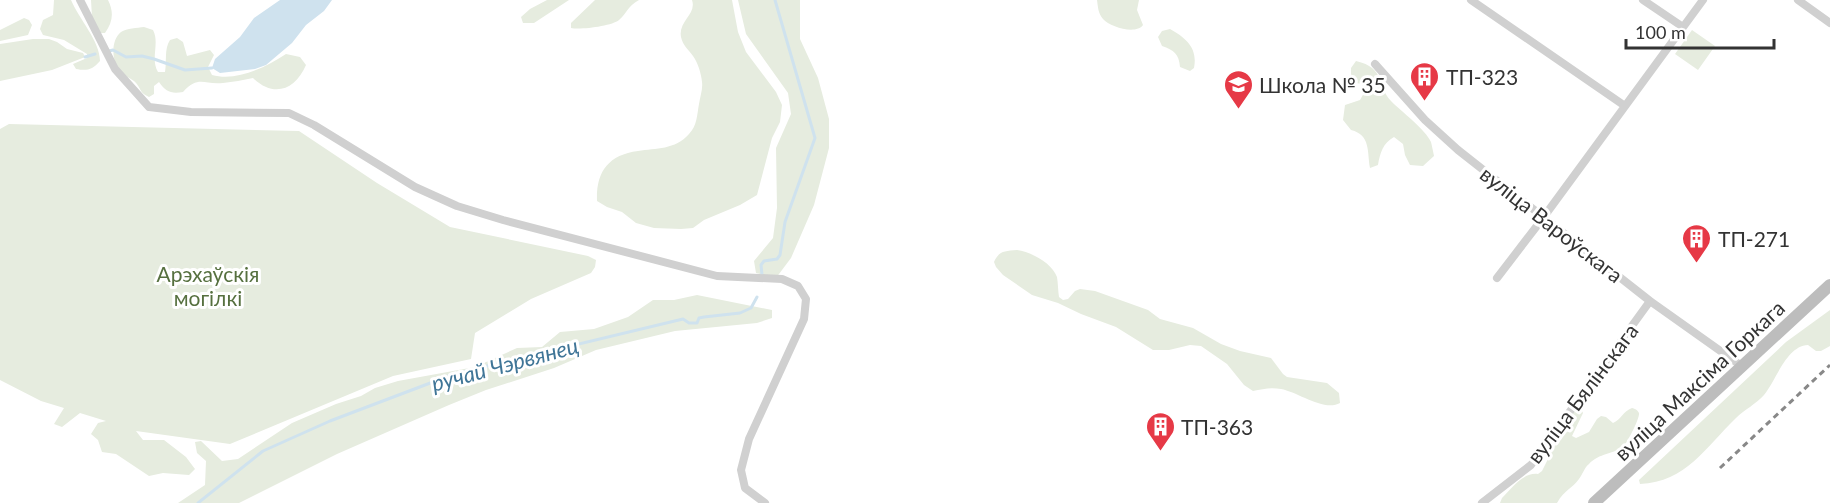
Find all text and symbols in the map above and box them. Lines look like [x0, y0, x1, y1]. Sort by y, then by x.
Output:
scale bar [1626, 12, 1774, 50]
text: 100 m [1635, 21, 1686, 43]
building icon: ТП-323 [1409, 60, 1441, 102]
place label: ТП-323 [1446, 64, 1518, 89]
school or university icon: Школа № 35 [1222, 68, 1254, 110]
place label: Школа № 35 [1259, 72, 1386, 97]
street label: вуліца Вароўскага [1476, 161, 1628, 287]
building icon: ТП-271 [1681, 222, 1713, 264]
place label: ТП-271 [1718, 226, 1790, 251]
park label: Арэхаўскія могілкі [157, 261, 259, 310]
street label: вуліца Максіма Горкага [1609, 295, 1789, 465]
street label: вуліца Бялінскага [1521, 318, 1643, 468]
water label: ручай Чэрвянец [428, 331, 582, 397]
building icon: ТП-363 [1144, 410, 1176, 452]
place label: ТП-363 [1181, 414, 1253, 439]

